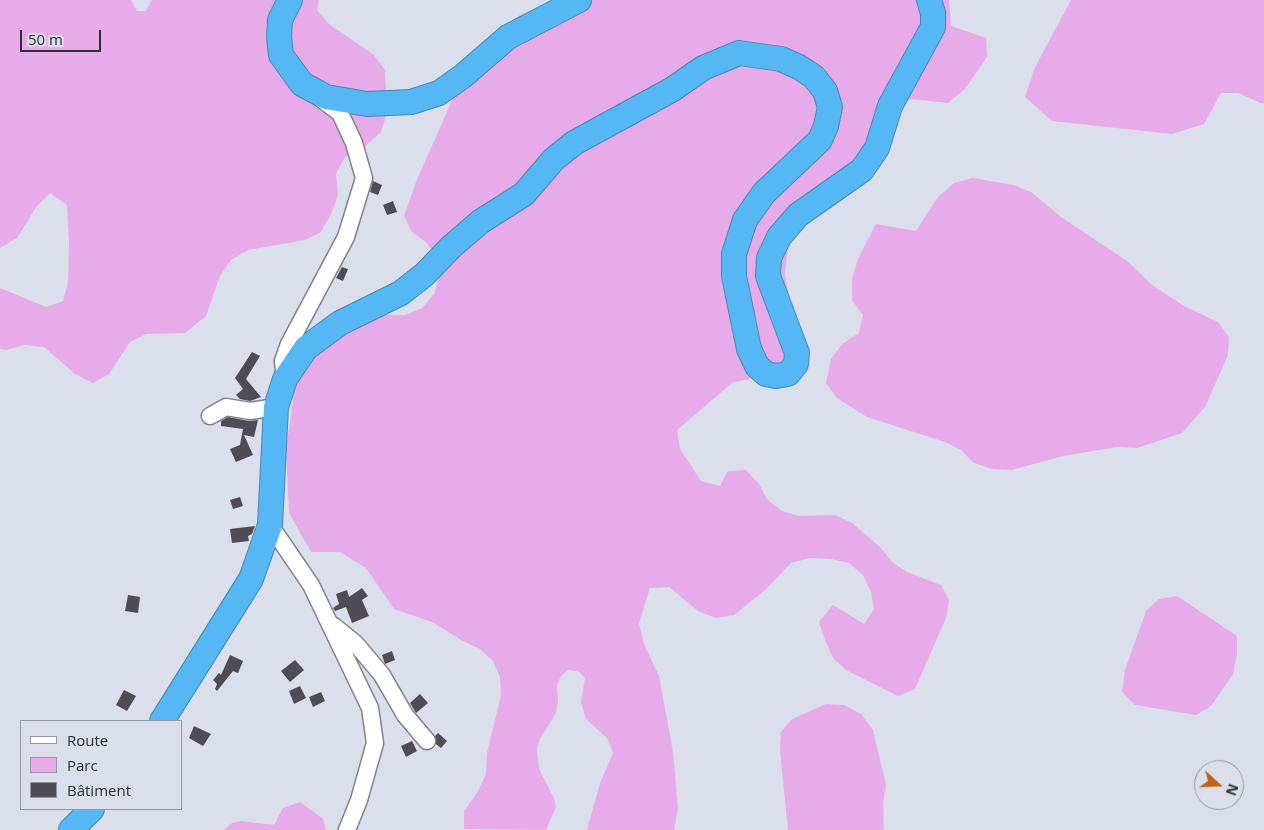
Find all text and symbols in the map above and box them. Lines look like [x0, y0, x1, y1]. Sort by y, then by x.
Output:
scale bar [22, 20, 104, 52]
text: 50 m [28, 29, 63, 49]
legend [20, 720, 182, 810]
text: Route [67, 730, 108, 750]
text: Parc [67, 755, 98, 775]
north arrow [1194, 760, 1244, 810]
text: Bâtiment [67, 780, 131, 800]
text: N [1222, 781, 1244, 799]

